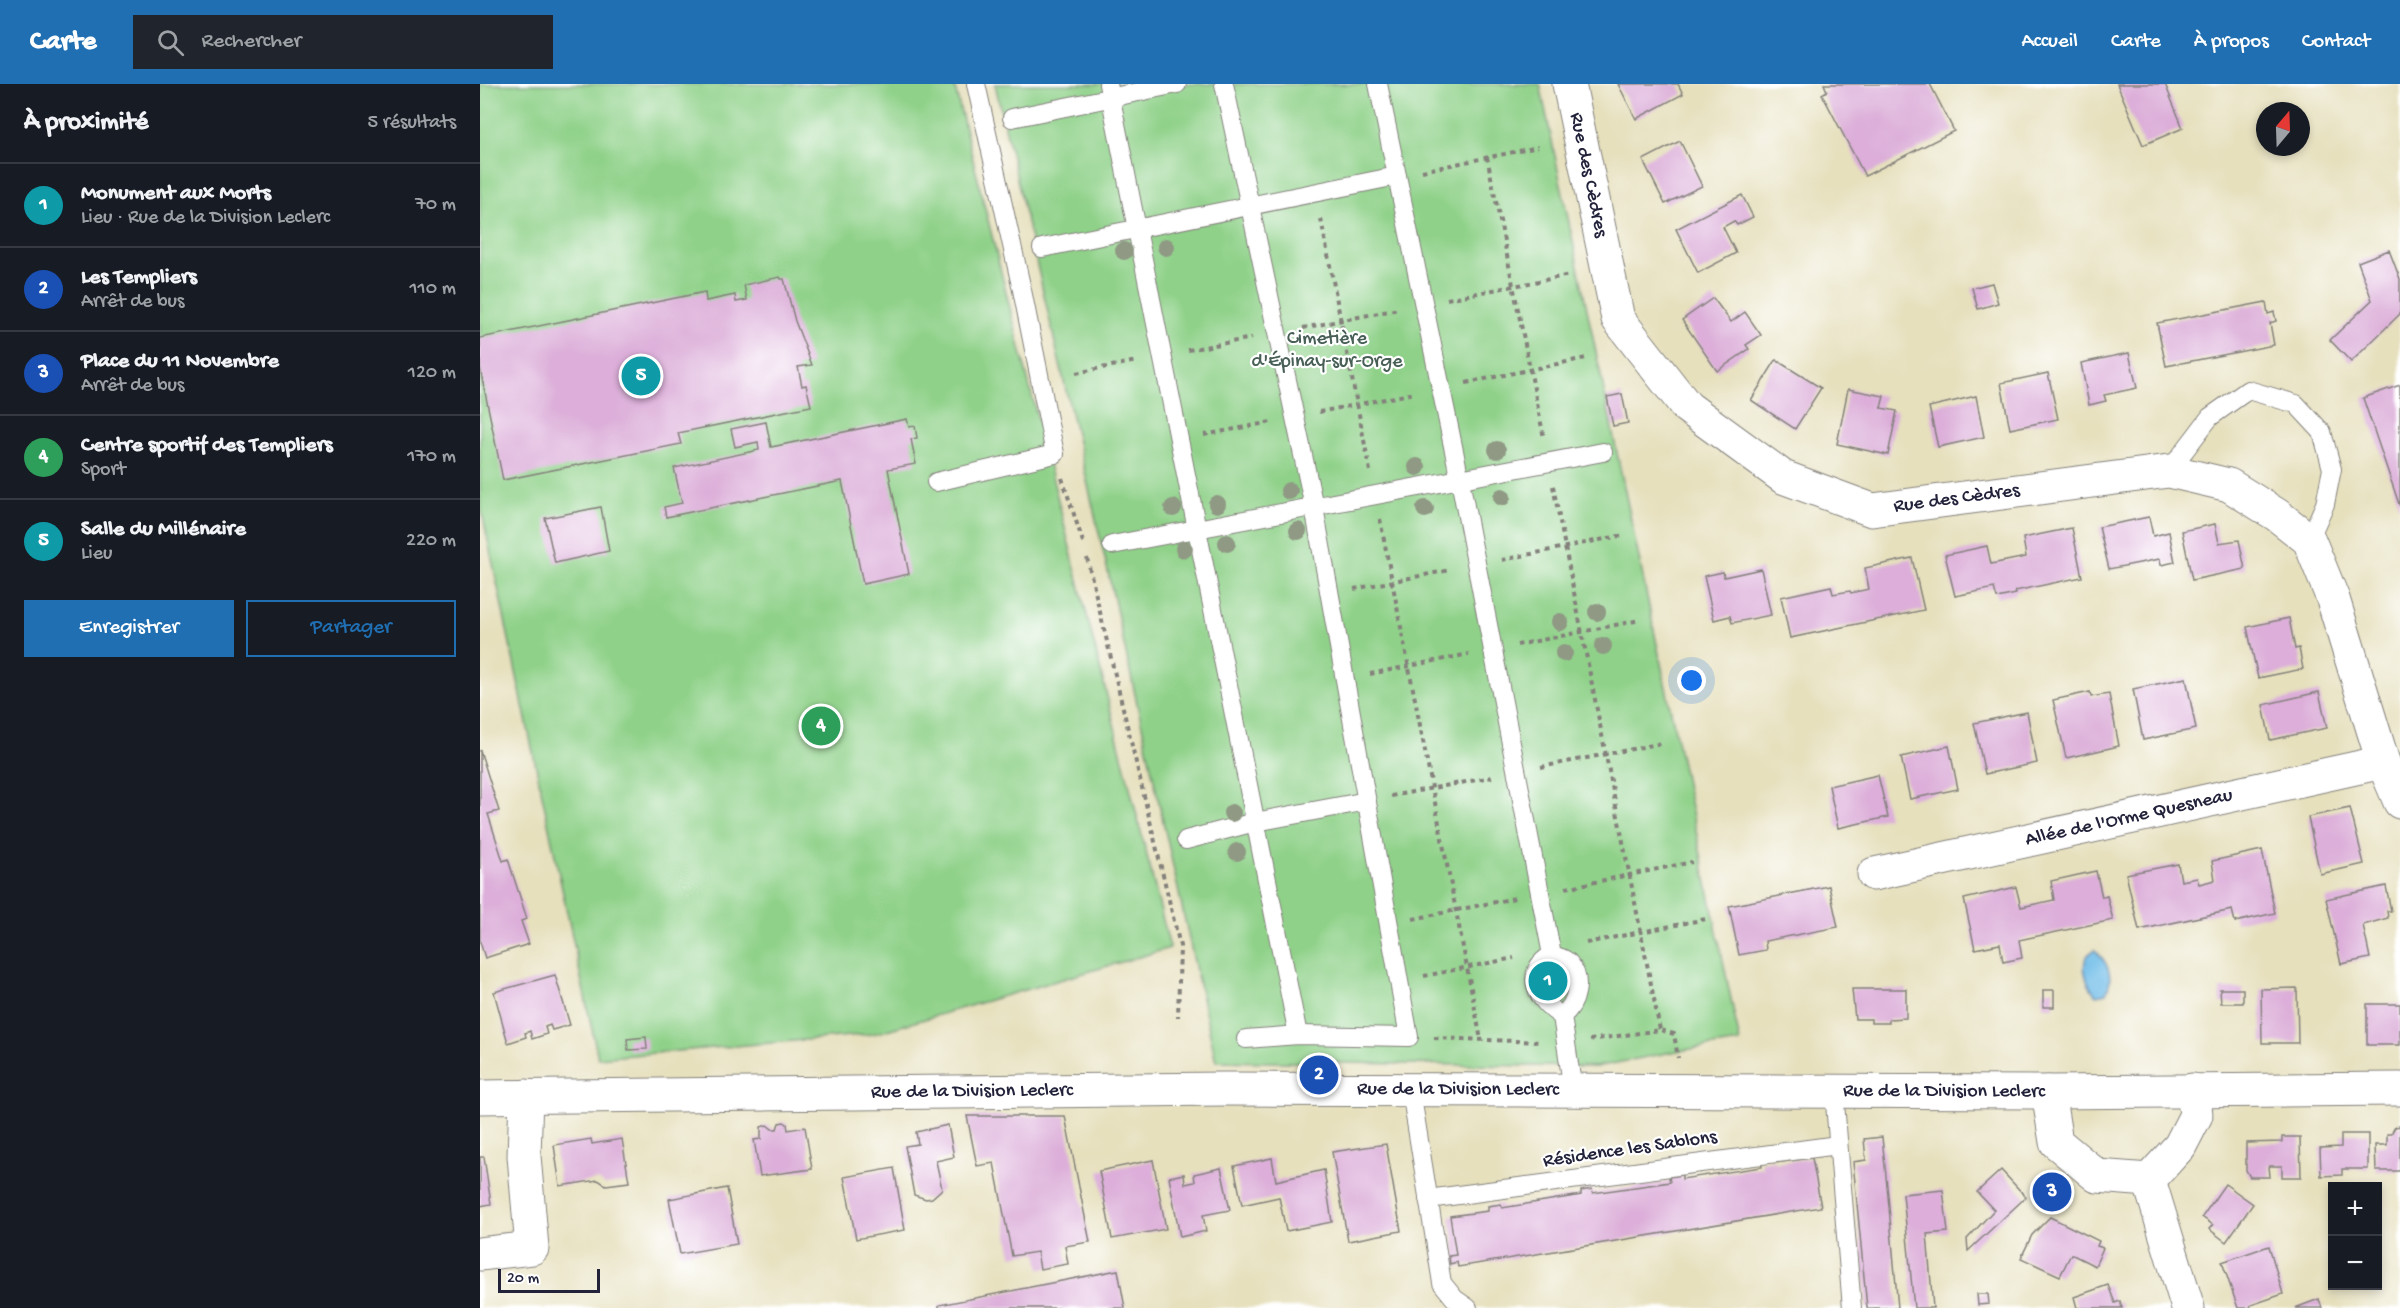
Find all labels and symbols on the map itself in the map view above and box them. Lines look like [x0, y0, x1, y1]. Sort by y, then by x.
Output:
north arrow [2256, 102, 2310, 156]
street label: Rue des Cèdres [1564, 111, 1612, 240]
park label: Cimetière d'Épinay-sur-Orge [1251, 328, 1403, 374]
pin: 5 [622, 354, 660, 398]
street label: Rue des Cèdres [1892, 479, 2022, 519]
your location [1677, 666, 1706, 695]
pin: 4 [802, 704, 840, 748]
street label: Allée de l'Orme Quesneau [2023, 784, 2235, 852]
pin: 1 [1528, 958, 1568, 1004]
pin: 2 [1300, 1052, 1338, 1098]
street label: Rue de la Division Leclerc [1357, 1078, 1560, 1102]
street label: Rue de la Division Leclerc [871, 1079, 1074, 1104]
street label: Rue de la Division Leclerc [1843, 1080, 2046, 1103]
street label: Résidence les Sablons [1542, 1126, 1719, 1174]
pin: 3 [2032, 1170, 2072, 1214]
scale bar [498, 1266, 600, 1294]

